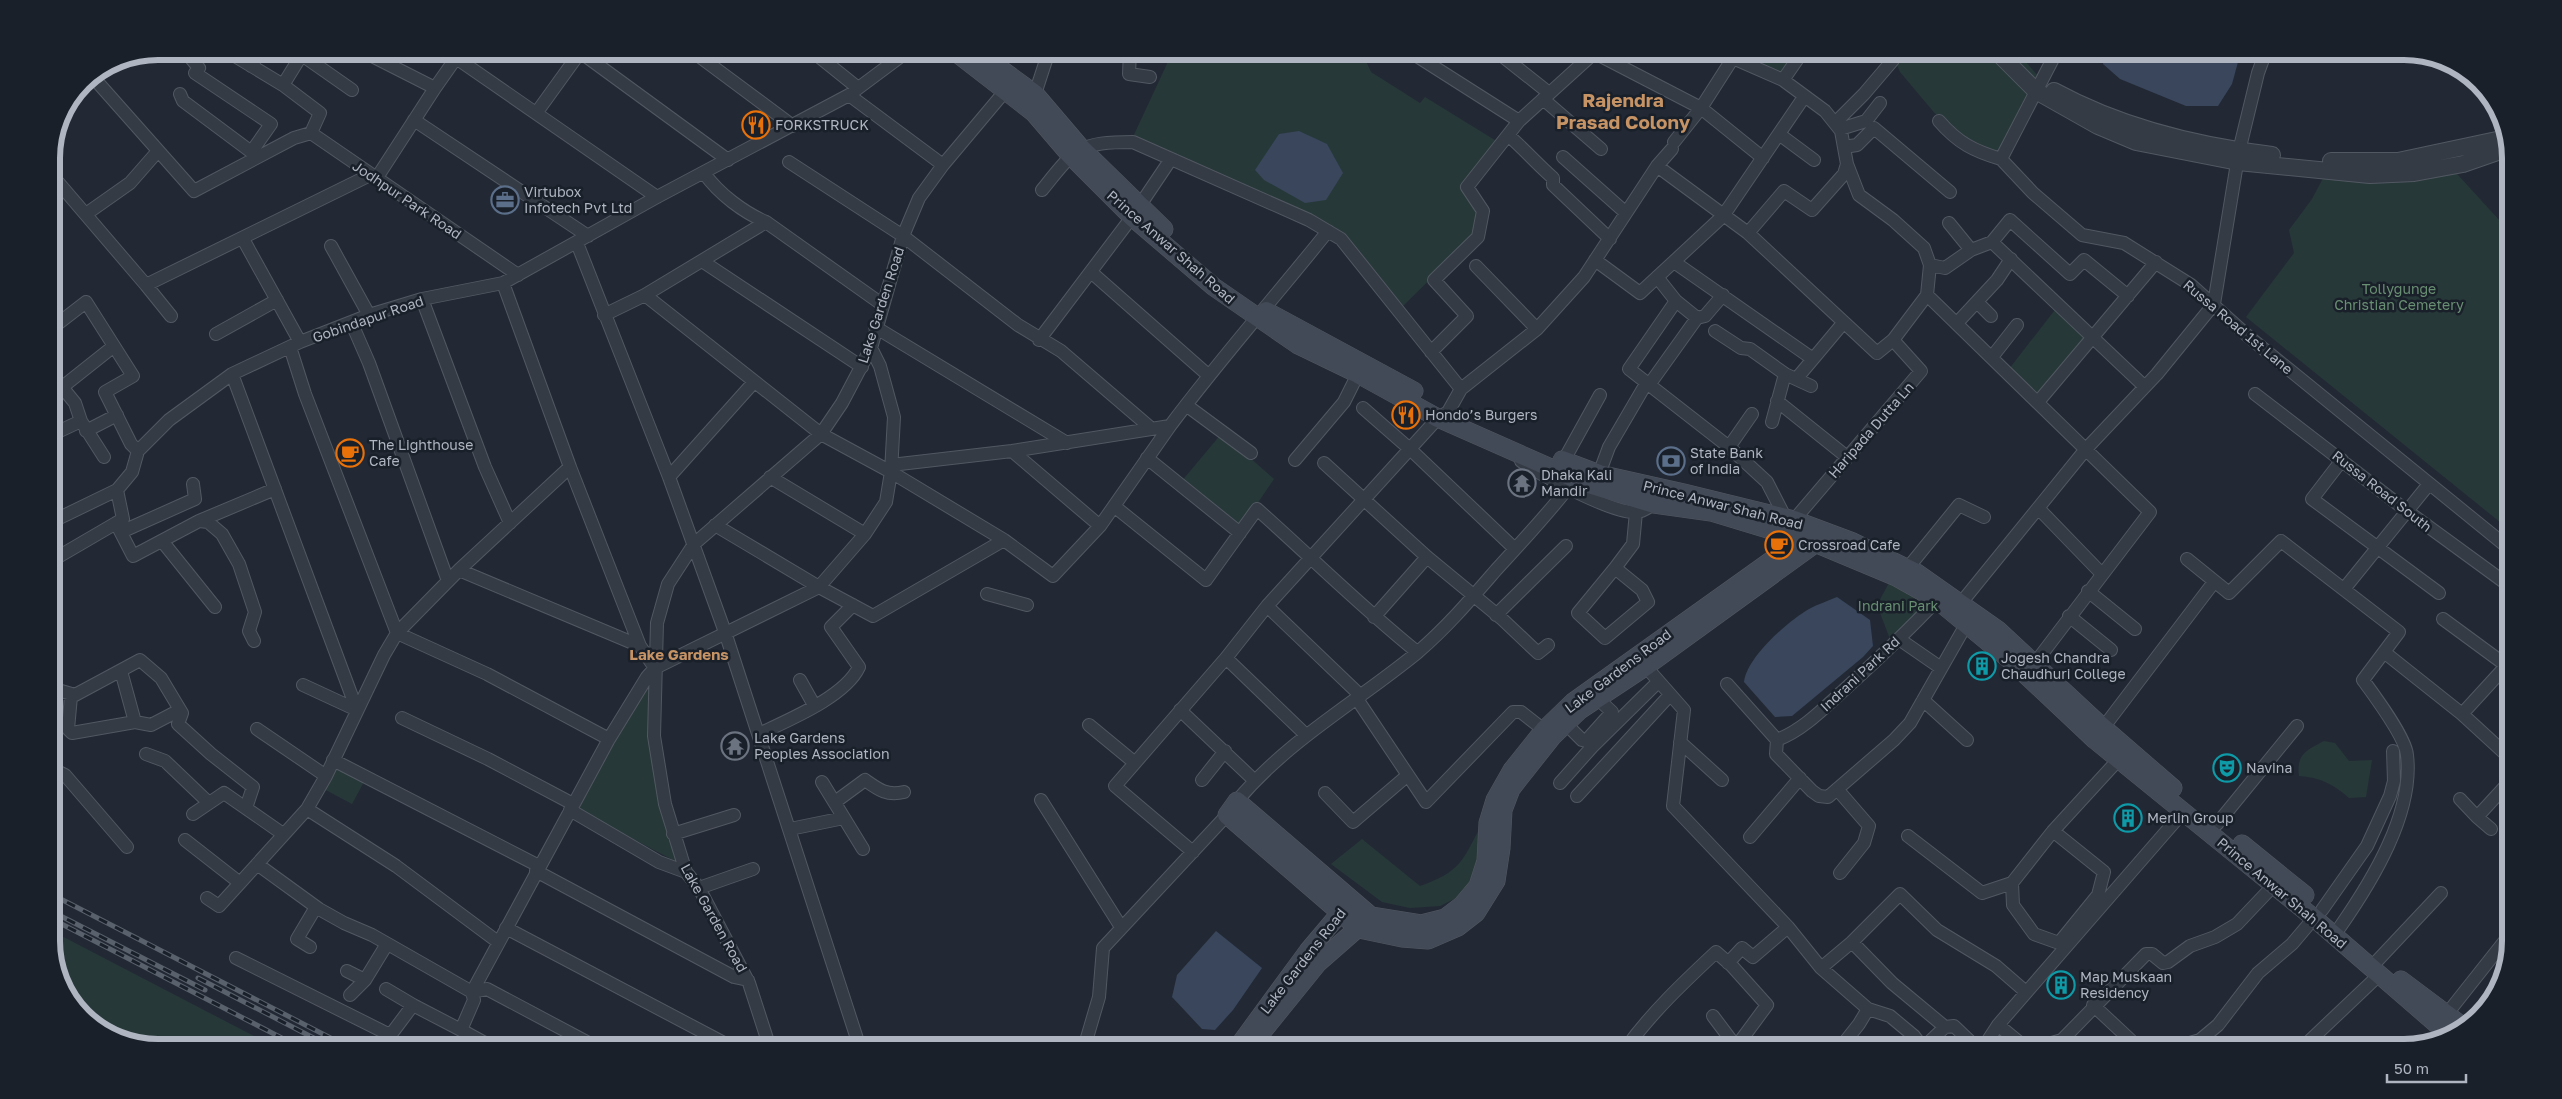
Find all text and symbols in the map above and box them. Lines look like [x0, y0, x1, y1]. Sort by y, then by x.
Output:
district label: Rajendra Prasad Colony [1556, 88, 1691, 133]
restaurant icon: FORKSTRUCK [741, 110, 771, 140]
place label: FORKSTRUCK [775, 116, 869, 133]
street label: Jodhpur Park Road [350, 157, 465, 242]
place label: Virtubox Infotech Pvt Ltd [524, 183, 632, 216]
office icon: Virtubox Infotech Pvt Ltd [490, 185, 520, 215]
street label: Prince Anwar Shah Road [1104, 186, 1239, 307]
street label: Lake Garden Road [854, 244, 907, 365]
street label: Russa Road 1st Lane [2180, 276, 2297, 377]
park label: Tollygunge Christian Cemetery [2334, 280, 2464, 313]
street label: Gobindapur Road [310, 292, 425, 345]
street label: Haripada Dutta Ln [1824, 378, 1917, 481]
restaurant icon: Hondo’s Burgers [1391, 400, 1421, 430]
place label: Hondo’s Burgers [1425, 406, 1537, 423]
place label: The Lighthouse Cafe [369, 436, 473, 469]
cafe icon: The Lighthouse Cafe [335, 438, 365, 468]
place label: State Bank of India [1690, 444, 1763, 477]
bank icon: State Bank of India [1656, 446, 1686, 476]
street label: Russa Road South [2329, 446, 2436, 535]
place label: Dhaka Kali Mandir [1541, 466, 1612, 499]
temple icon: Dhaka Kali Mandir [1507, 468, 1537, 498]
street label: Prince Anwar Shah Road [1642, 476, 1805, 533]
cafe icon: Crossroad Cafe [1764, 530, 1794, 560]
place label: Crossroad Cafe [1798, 536, 1900, 553]
park label: Indrani Park [1857, 597, 1939, 614]
street label: Lake Gardens Road [1561, 625, 1674, 716]
street label: Indrani Park Rd [1816, 632, 1903, 715]
district label: Lake Gardens [629, 645, 729, 663]
place label: Jogesh Chandra Chaudhuri College [2001, 649, 2126, 682]
building icon: Jogesh Chandra Chaudhuri College [1967, 651, 1997, 681]
place label: Lake Gardens Peoples Association [754, 729, 890, 762]
temple icon: Lake Gardens Peoples Association [720, 731, 750, 761]
theatre icon: Navina [2212, 753, 2242, 783]
place label: Navina [2246, 759, 2292, 776]
building icon: Merlin Group [2113, 803, 2143, 833]
place label: Merlin Group [2147, 809, 2234, 826]
street label: Prince Anwar Shah Road [2214, 833, 2351, 952]
street label: Lake Garden Road [678, 860, 751, 975]
street label: Lake Gardens Road [1256, 905, 1349, 1017]
place label: Map Muskaan Residency [2080, 968, 2172, 1001]
building icon: Map Muskaan Residency [2046, 970, 2076, 1000]
scale bar [2387, 1052, 2466, 1084]
text: 50 m [2394, 1059, 2429, 1077]

